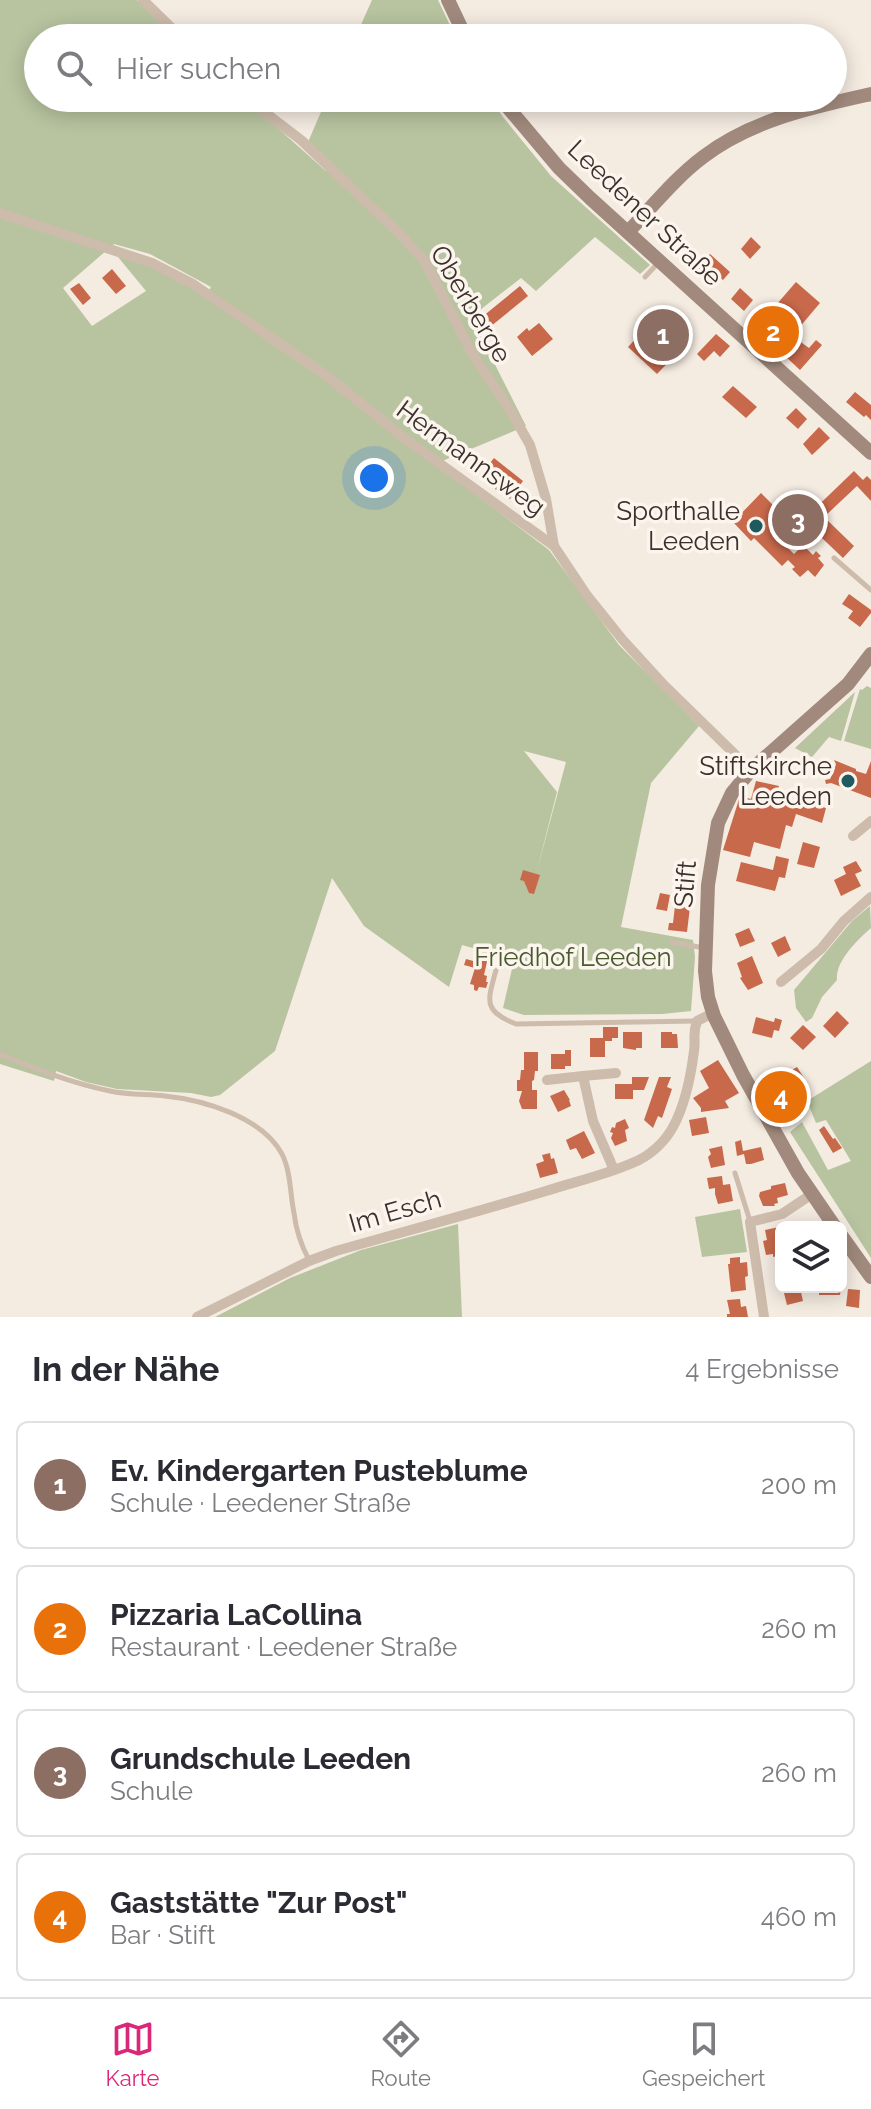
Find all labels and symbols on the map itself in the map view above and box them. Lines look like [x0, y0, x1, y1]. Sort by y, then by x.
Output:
street label: Leedener Straße [562, 134, 728, 292]
street label: Oberberge [424, 240, 518, 368]
pin: 2 [747, 302, 799, 362]
pin: 1 [637, 305, 689, 365]
street label: Hermannsweg [391, 394, 551, 522]
your location [354, 458, 394, 498]
pin: 3 [772, 490, 824, 550]
place label: Sporthalle Leeden [616, 496, 740, 556]
marker: Sporthalle Leeden [747, 517, 765, 535]
place label: Stiftskirche Leeden [699, 751, 832, 811]
marker: Stiftskirche Leeden [839, 772, 857, 790]
street label: Stift [668, 859, 702, 909]
park label: Friedhof Leeden [474, 942, 672, 972]
pin: 4 [755, 1067, 807, 1127]
street label: Im Esch [345, 1184, 445, 1238]

